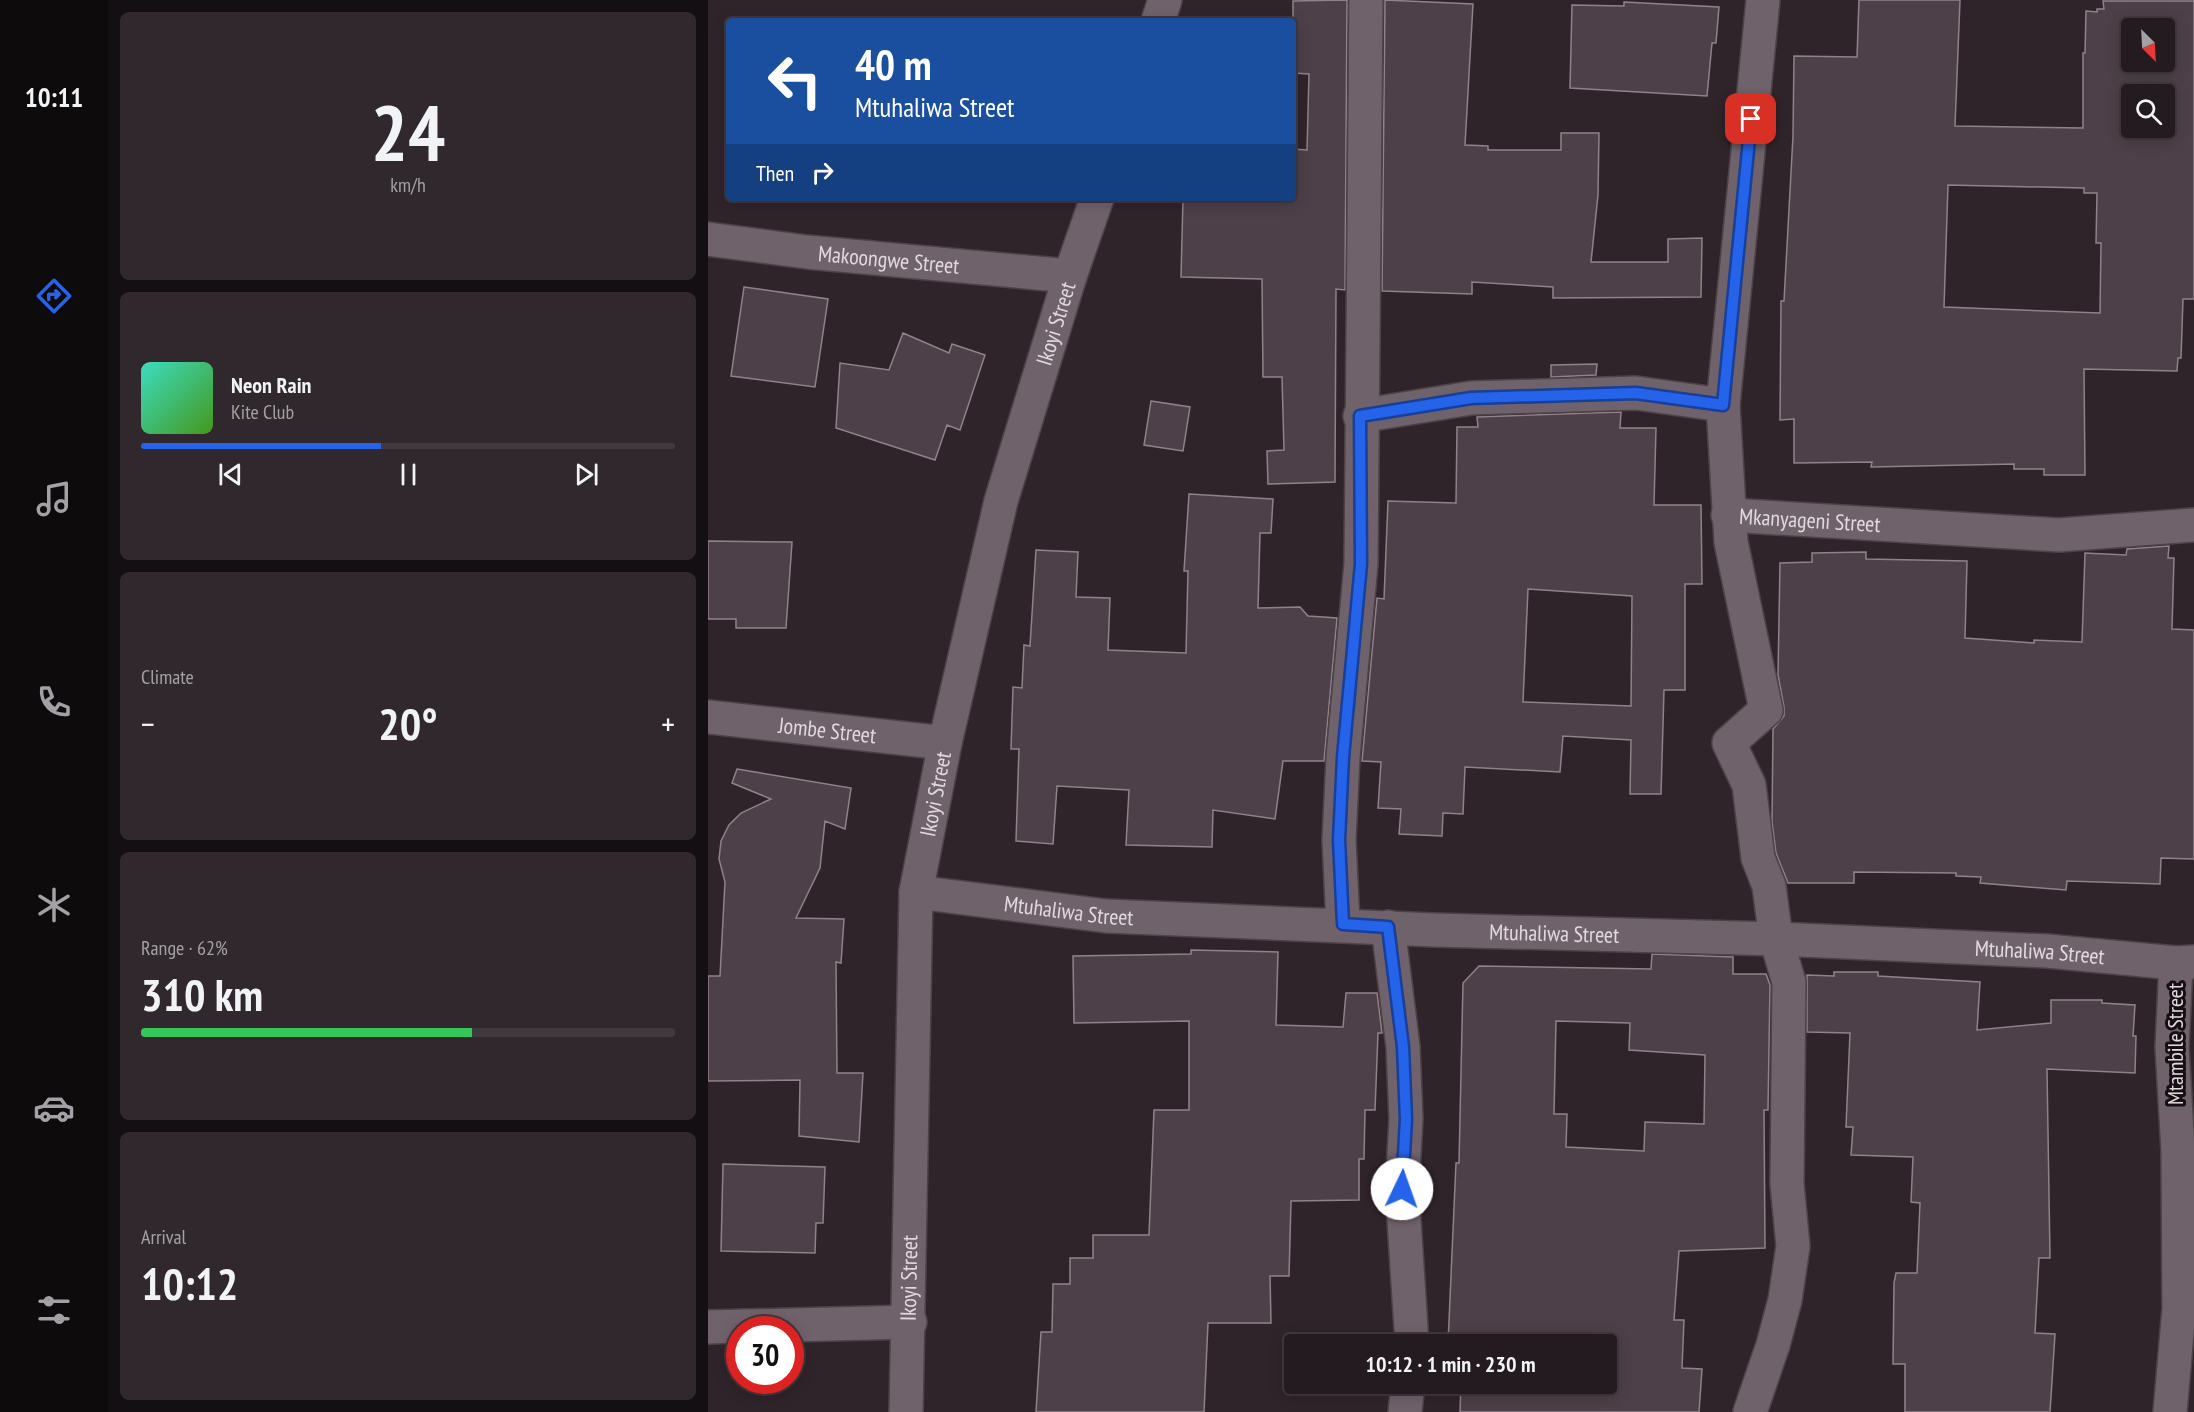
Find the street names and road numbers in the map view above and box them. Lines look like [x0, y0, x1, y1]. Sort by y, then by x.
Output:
street label: Makoongwe Street [817, 239, 961, 280]
street label: Ikoyi Street [1029, 278, 1081, 369]
street label: Mkanyageni Street [1738, 502, 1881, 538]
street label: Jombe Street [776, 711, 878, 749]
street label: Ikoyi Street [913, 749, 957, 839]
street label: Mtuhaliwa Street [1002, 889, 1134, 931]
street label: Mtuhaliwa Street [1489, 917, 1620, 949]
street label: Mtuhaliwa Street [1974, 934, 2106, 970]
street label: Mtambile Street [2161, 983, 2189, 1105]
street label: Ikoyi Street [894, 1235, 923, 1321]

